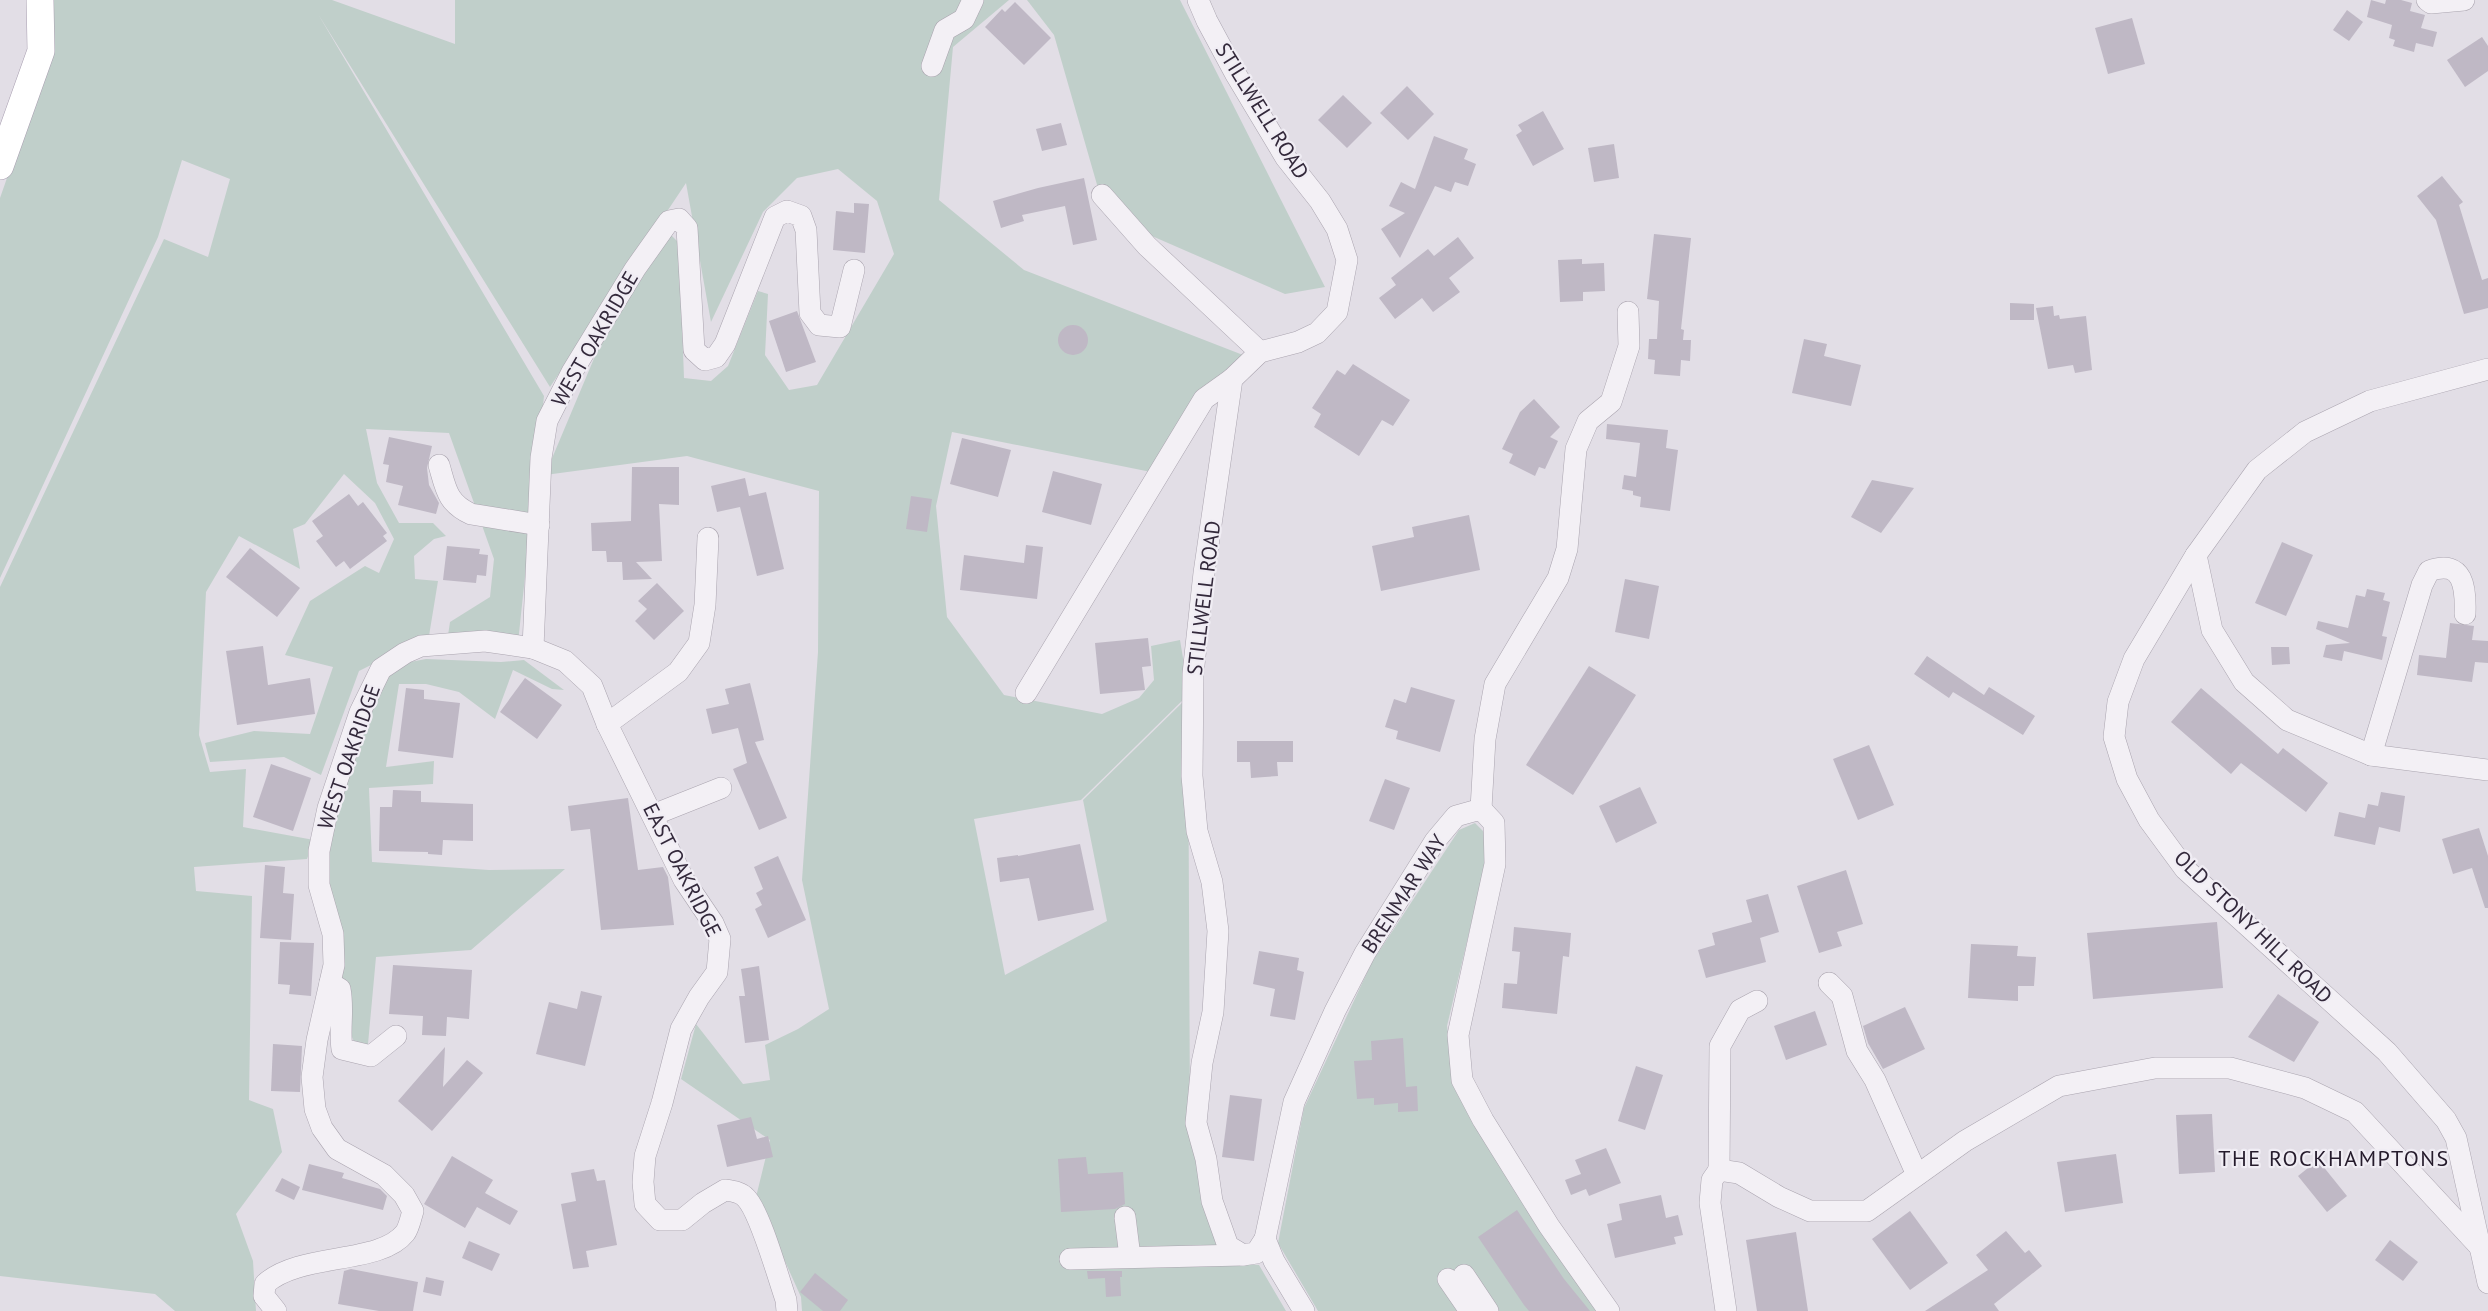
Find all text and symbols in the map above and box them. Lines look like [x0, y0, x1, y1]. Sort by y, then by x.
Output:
street label: STILLWELL ROAD [1210, 38, 1315, 184]
street label: WEST OAKRIDGE [545, 266, 644, 411]
street label: STILLWELL ROAD [1181, 519, 1226, 677]
street label: WEST OAKRIDGE [311, 681, 386, 833]
street label: EAST OAKRIDGE [637, 798, 728, 941]
street label: BRENMAR WAY [1355, 829, 1452, 958]
street label: OLD STONY HILL ROAD [2169, 844, 2338, 1009]
district label: THE ROCKHAMPTONS [2218, 1144, 2450, 1172]

